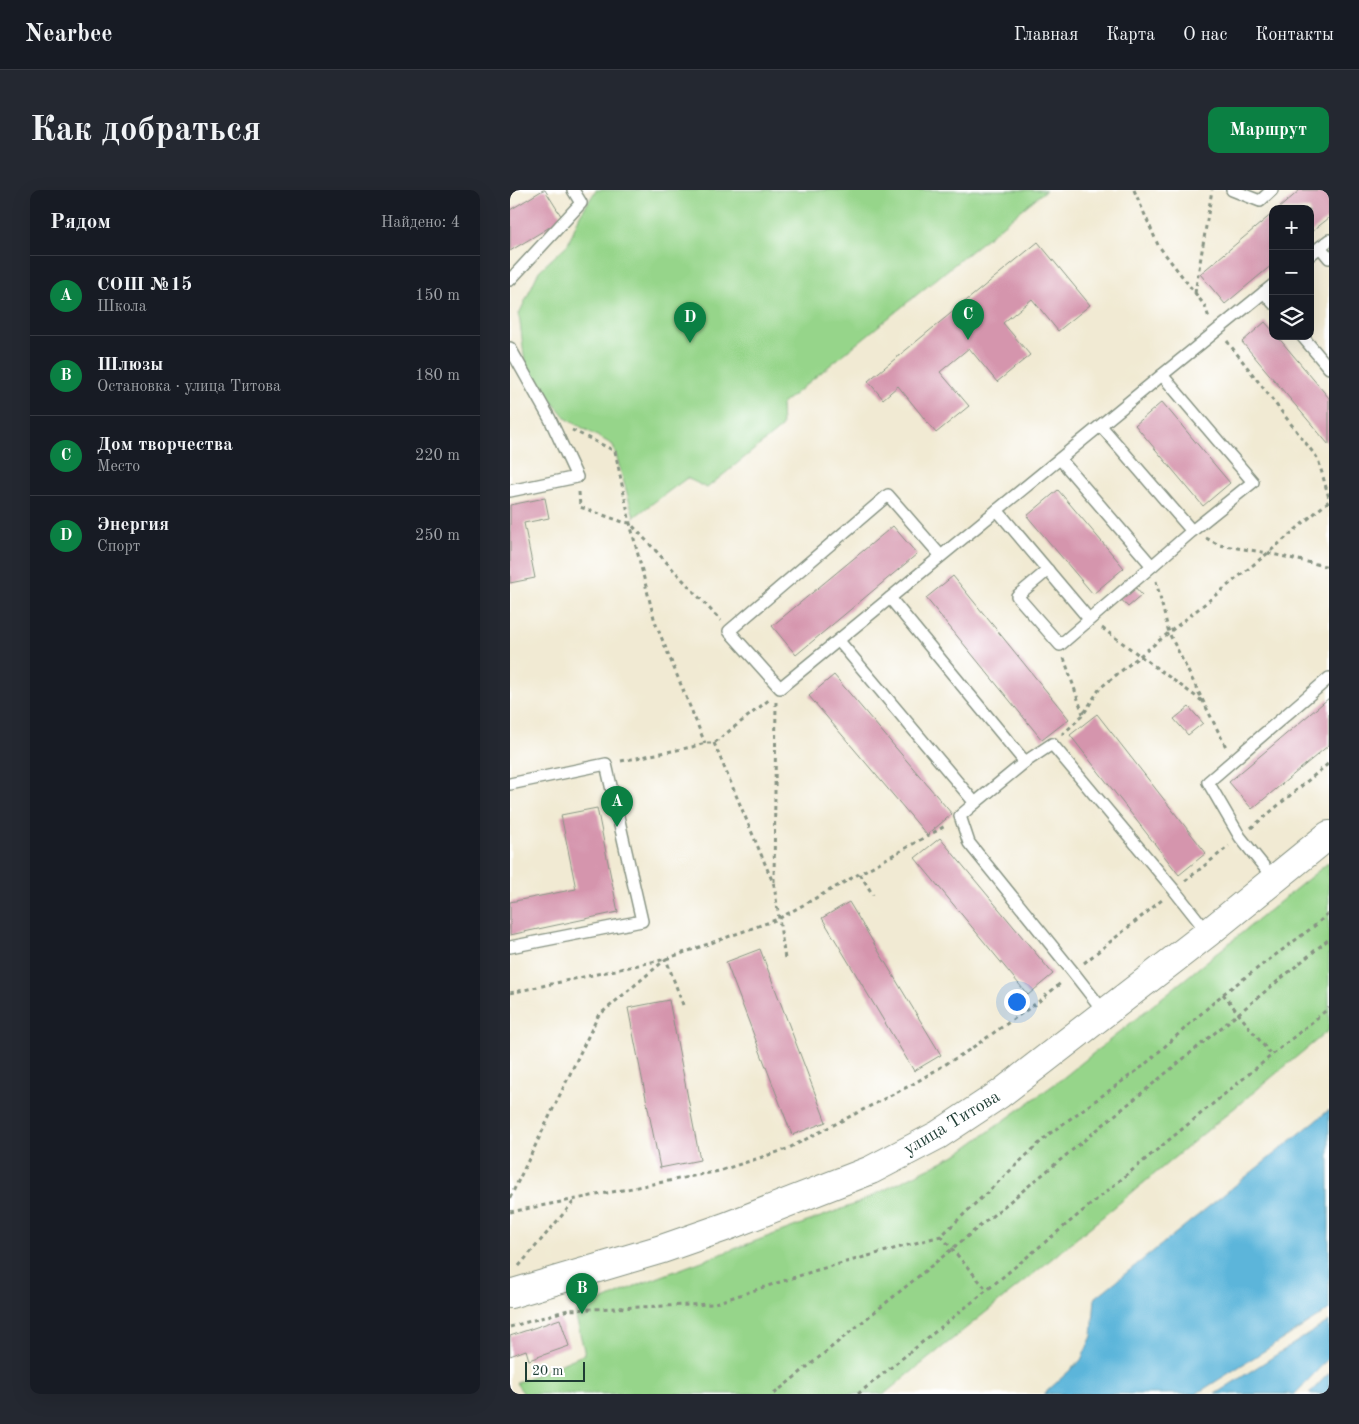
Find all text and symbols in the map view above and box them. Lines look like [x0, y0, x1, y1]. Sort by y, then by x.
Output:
text: Nearbee [25, 23, 113, 47]
text: Главная [1014, 26, 1078, 44]
text: Карта [1106, 26, 1155, 44]
text: О нас [1183, 26, 1227, 44]
text: Контакты [1255, 26, 1334, 44]
button: Маршрут [1208, 107, 1329, 153]
text: Как добраться [30, 113, 261, 148]
map controls [1269, 205, 1314, 340]
button: + [1269, 205, 1314, 250]
text: Рядом [50, 212, 111, 233]
text: Найдено: 4 [381, 215, 460, 231]
button: − [1269, 250, 1314, 295]
text: СОШ №15 [97, 276, 192, 295]
text: A [60, 288, 72, 304]
text: 150 m [415, 288, 460, 304]
button: layers [1269, 295, 1314, 340]
text: Школа [97, 299, 147, 315]
pin: C [952, 299, 984, 340]
pin: D [674, 302, 706, 343]
text: Шлюзы [97, 356, 163, 375]
text: B [60, 368, 72, 384]
text: 180 m [415, 368, 460, 384]
text: Остановка · улица Титова [97, 379, 281, 395]
text: Дом творчества [97, 436, 233, 455]
text: C [61, 448, 71, 464]
text: 220 m [415, 448, 460, 464]
text: Место [97, 459, 140, 475]
text: Энергия [97, 516, 169, 535]
text: D [60, 528, 72, 544]
text: 250 m [415, 528, 460, 544]
text: Спорт [97, 539, 140, 555]
pin: A [601, 786, 633, 827]
your location [1004, 989, 1030, 1015]
street label: улица Титова [901, 1087, 1003, 1159]
pin: B [566, 1273, 598, 1314]
scale bar [525, 1359, 585, 1382]
text: 20 m [532, 1364, 563, 1378]

